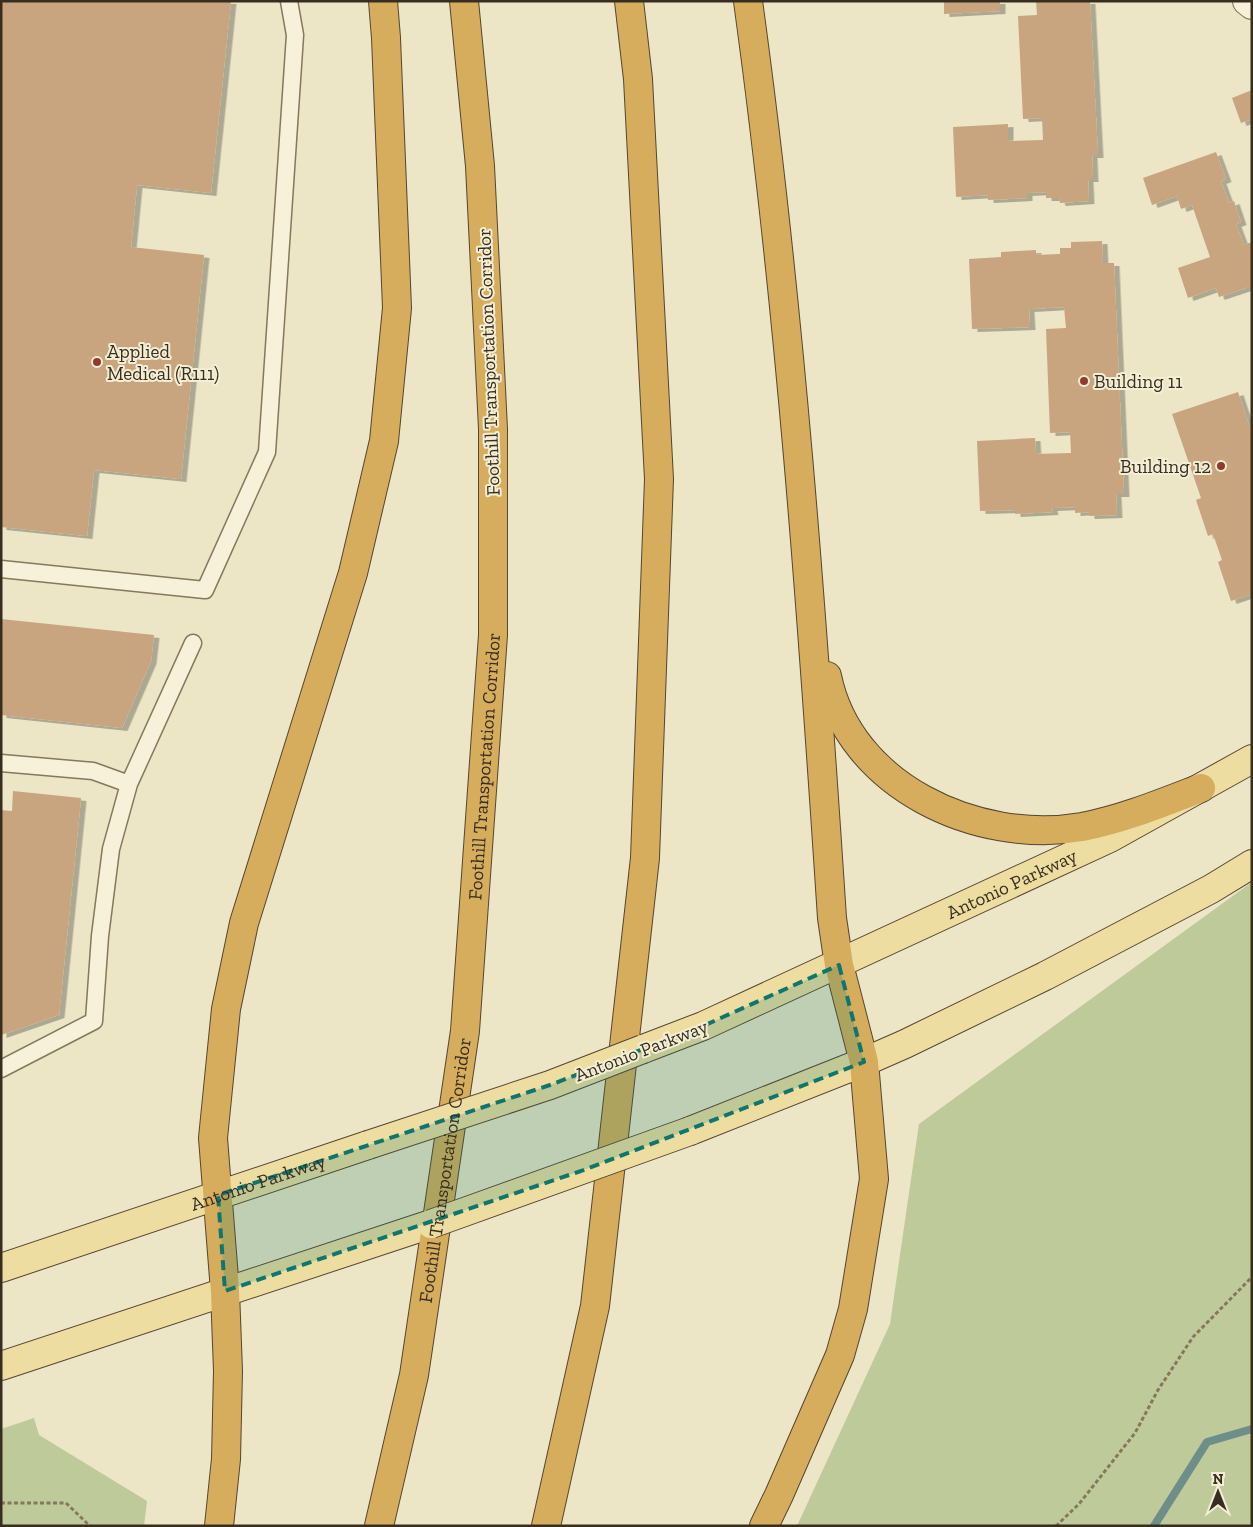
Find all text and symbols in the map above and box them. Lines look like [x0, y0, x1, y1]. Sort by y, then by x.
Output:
street label: Foothill Transportation Corridor [472, 228, 505, 496]
place label: Applied Medical (R111) [107, 340, 219, 385]
marker: Applied Medical (R111) [91, 356, 103, 368]
place label: Building 11 [1094, 370, 1183, 393]
marker: Building 11 [1078, 375, 1090, 387]
place label: Building 12 [1120, 455, 1211, 478]
marker: Building 12 [1215, 460, 1227, 472]
street label: Foothill Transportation Corridor [463, 632, 505, 901]
street label: Antonio Parkway [943, 844, 1081, 924]
street label: Antonio Parkway [571, 1014, 711, 1086]
street label: Foothill Transportation Corridor [414, 1036, 476, 1305]
street label: Antonio Parkway [188, 1149, 329, 1216]
north arrow [1193, 1467, 1243, 1517]
text: N [1213, 1471, 1224, 1488]

